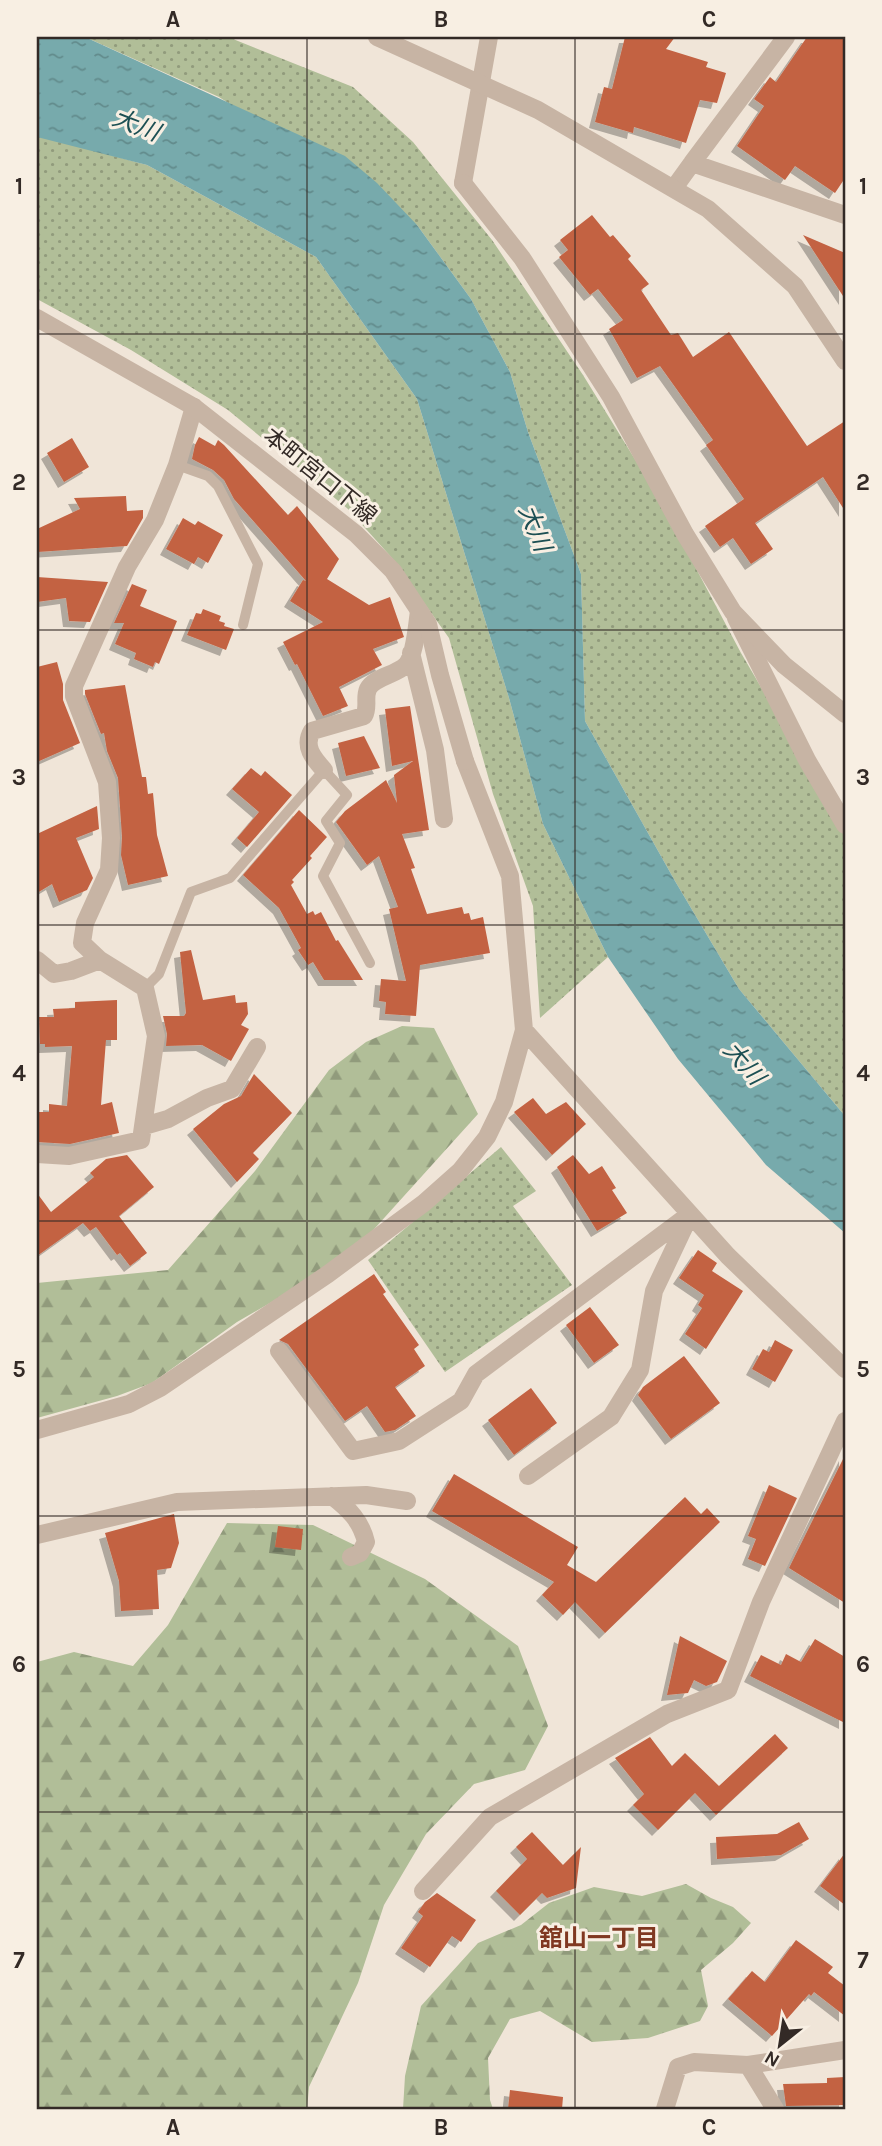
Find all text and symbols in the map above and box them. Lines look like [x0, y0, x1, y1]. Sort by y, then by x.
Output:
text: A [166, 6, 180, 33]
text: B [434, 6, 448, 33]
text: C [702, 6, 716, 33]
water label: 大川 [109, 103, 166, 148]
text: 1 [15, 173, 23, 200]
text: 1 [859, 173, 867, 200]
street label: 本町宮口下線 [258, 422, 382, 530]
text: 2 [12, 469, 26, 496]
text: 2 [856, 469, 870, 496]
water label: 大川 [513, 501, 558, 558]
text: 3 [12, 764, 26, 791]
text: 3 [856, 764, 870, 791]
water label: 大川 [718, 1036, 772, 1093]
text: 4 [12, 1060, 26, 1087]
text: 4 [856, 1060, 870, 1087]
text: 5 [12, 1356, 26, 1383]
text: 5 [856, 1356, 870, 1383]
text: 6 [12, 1651, 26, 1678]
text: 6 [856, 1651, 870, 1678]
district label: 舘山一丁目 [539, 1924, 659, 1952]
text: 7 [13, 1947, 25, 1974]
text: 7 [857, 1947, 869, 1974]
north arrow [746, 2010, 816, 2080]
text: N [761, 2046, 783, 2072]
text: A [166, 2114, 180, 2141]
text: B [434, 2114, 448, 2141]
text: C [702, 2114, 716, 2141]

